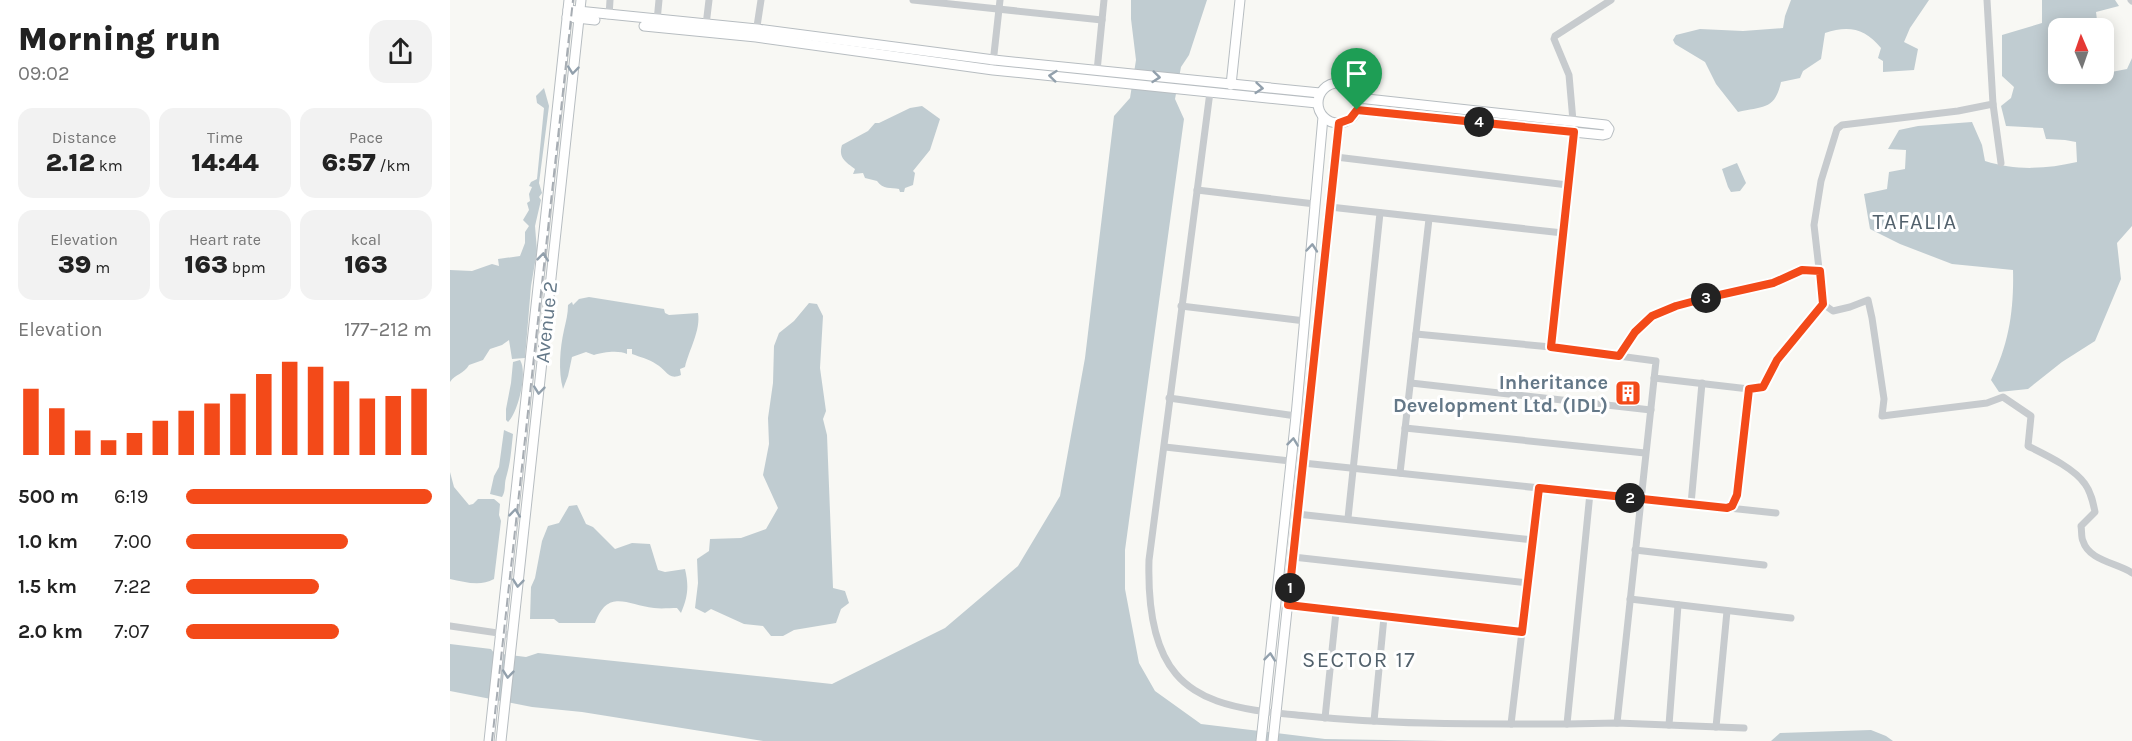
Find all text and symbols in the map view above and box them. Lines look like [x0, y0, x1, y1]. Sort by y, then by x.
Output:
north arrow [2048, 18, 2114, 84]
map controls [2048, 18, 2114, 84]
text: Morning run [18, 20, 221, 58]
button: share [369, 20, 432, 83]
pin [1331, 48, 1382, 110]
icon: arrive [1340, 57, 1373, 90]
text: 09:02 [18, 62, 70, 85]
one-way arrow [567, 66, 580, 75]
one-way arrow [1048, 70, 1057, 83]
one-way arrow [1151, 70, 1160, 83]
one-way arrow [1254, 81, 1263, 94]
pin: 4 [1464, 107, 1494, 137]
text: 4 [1474, 112, 1484, 131]
text: Distance [52, 128, 116, 147]
text: Time [207, 128, 243, 147]
text: Pace [349, 128, 383, 147]
text: 2.12 [45, 147, 95, 178]
text: 14:44 [191, 147, 259, 178]
text: 6:57 [322, 147, 376, 178]
text: km [95, 156, 123, 175]
text: /km [376, 156, 410, 175]
district label: TAFALIA [1872, 209, 1958, 235]
text: Elevation [50, 230, 118, 249]
text: Heart rate [189, 230, 261, 249]
text: kcal [351, 230, 381, 249]
one-way arrow [1305, 243, 1318, 252]
text: 39 [58, 249, 91, 280]
text: 163 [184, 249, 228, 280]
text: 163 [344, 249, 388, 280]
one-way arrow [536, 252, 548, 261]
text: m [91, 258, 110, 277]
text: bpm [228, 258, 266, 277]
street label: Avenue 2 [531, 280, 562, 364]
pin: 3 [1691, 283, 1721, 313]
text: 3 [1701, 288, 1711, 307]
text: Elevation [18, 318, 103, 341]
text: 177–212 m [344, 318, 432, 341]
place label: Inheritance Development Ltd. (IDL) [1393, 371, 1608, 417]
building icon: Inheritance Development Ltd. (IDL) [1613, 378, 1643, 408]
one-way arrow [533, 385, 545, 394]
one-way arrow [1286, 437, 1298, 446]
pin: 2 [1615, 483, 1645, 513]
text: 500 m [18, 485, 79, 508]
text: 6:19 [114, 485, 148, 508]
text: 2 [1625, 488, 1635, 507]
one-way arrow [508, 509, 521, 518]
text: 1.0 km [18, 530, 78, 553]
text: 7:00 [114, 530, 152, 553]
pin: 1 [1275, 573, 1305, 603]
text: 1.5 km [18, 575, 77, 598]
text: 7:22 [114, 575, 151, 598]
text: 1 [1287, 578, 1293, 597]
one-way arrow [512, 579, 525, 588]
text: 2.0 km [18, 620, 83, 643]
text: 7:07 [114, 620, 149, 643]
district label: SECTOR 17 [1302, 647, 1416, 673]
one-way arrow [1263, 652, 1276, 661]
one-way arrow [502, 670, 515, 679]

